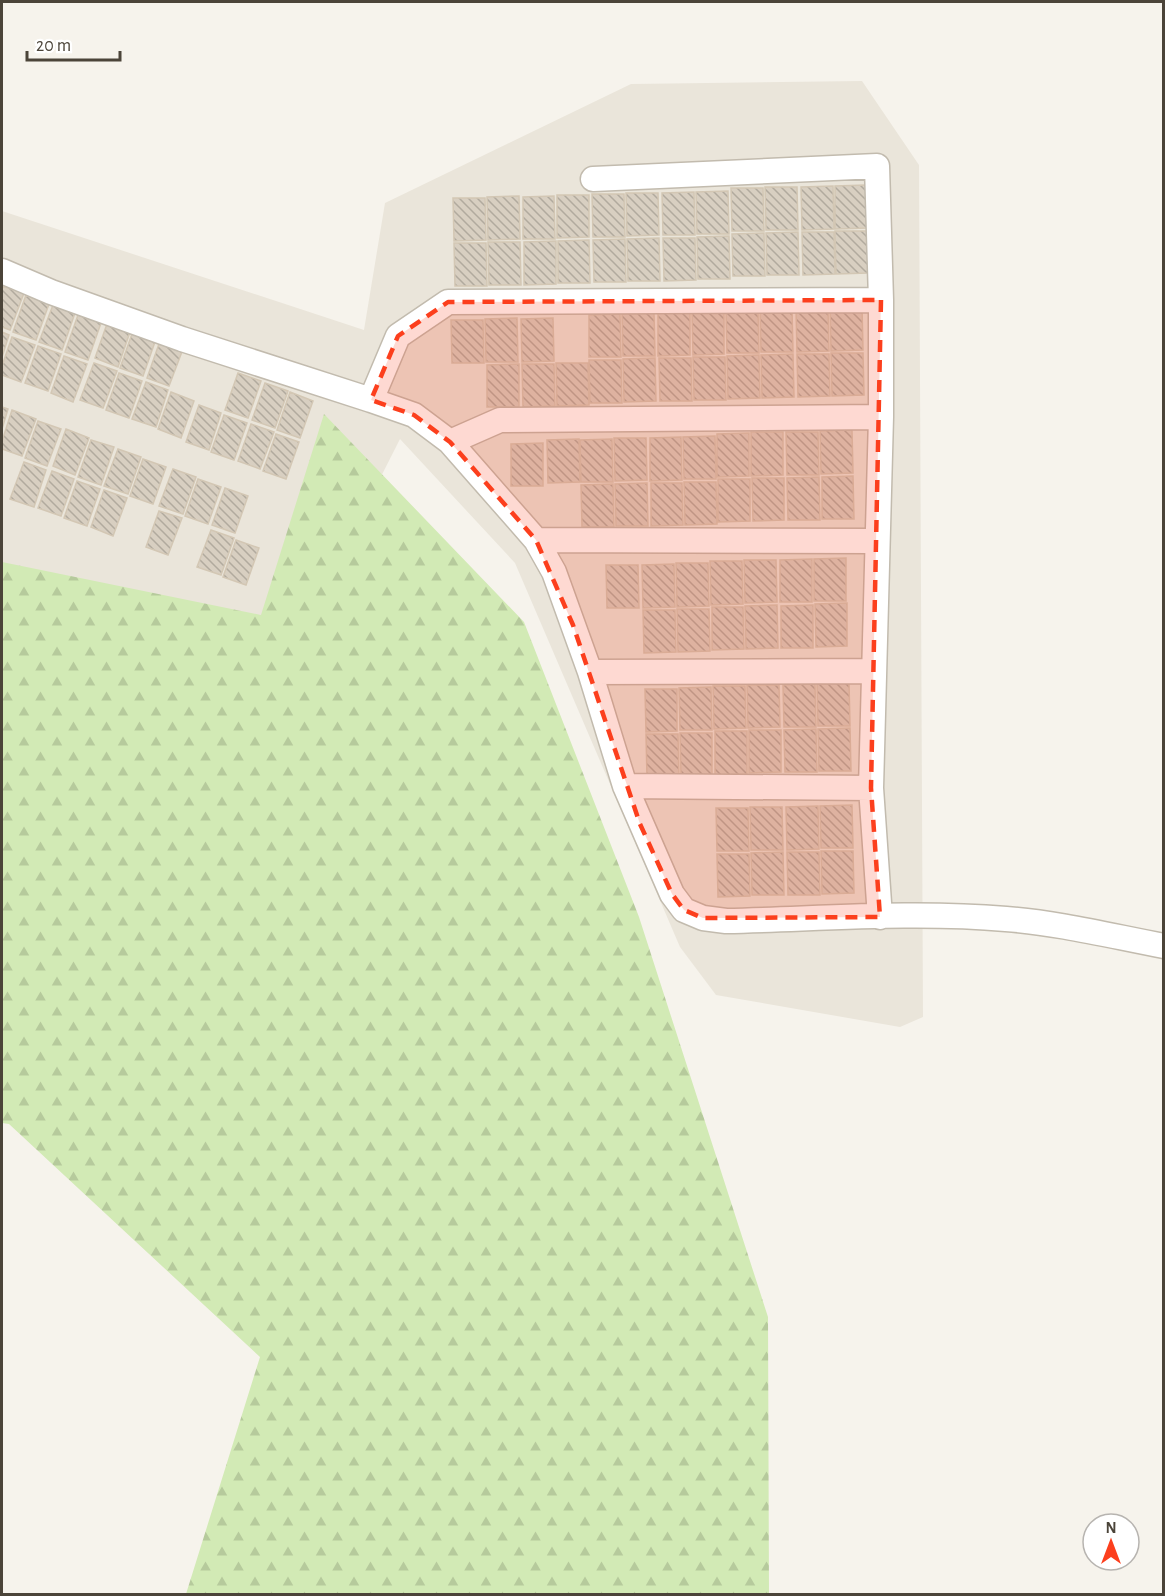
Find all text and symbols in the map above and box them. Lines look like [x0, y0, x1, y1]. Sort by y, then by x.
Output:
scale bar [27, 24, 120, 62]
text: 20 m [36, 37, 71, 55]
north arrow [1081, 1512, 1141, 1572]
text: N [1105, 1520, 1117, 1536]

